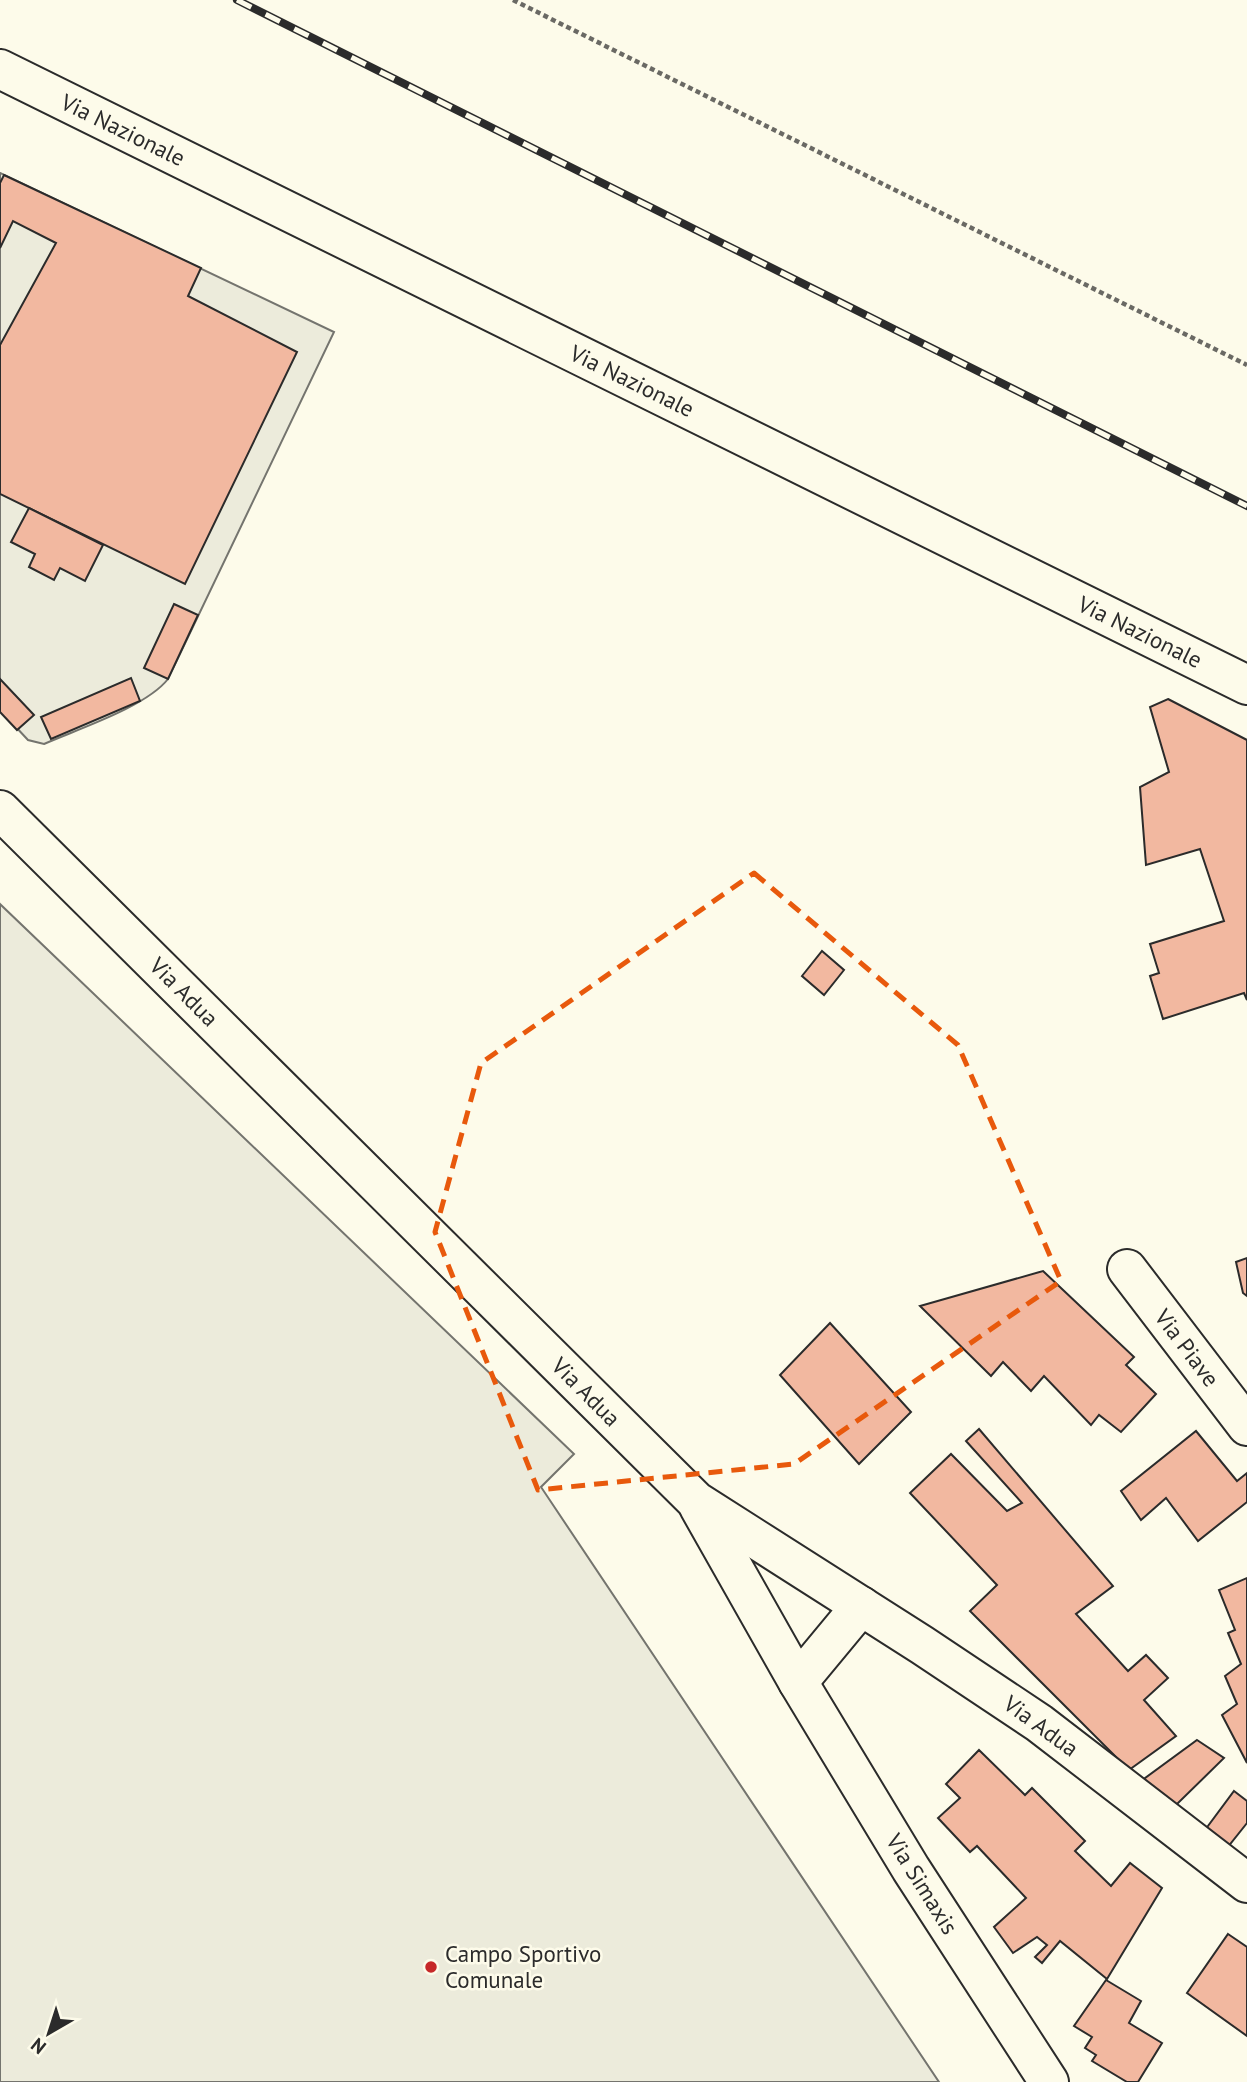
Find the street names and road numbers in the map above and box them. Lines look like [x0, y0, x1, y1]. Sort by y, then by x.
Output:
street label: Via Nazionale [55, 87, 190, 172]
street label: Via Nazionale [564, 338, 699, 423]
street label: Via Nazionale [1072, 589, 1207, 674]
street label: Via Adua [143, 950, 225, 1032]
street label: Via Piave [1148, 1302, 1226, 1392]
street label: Via Adua [545, 1350, 627, 1432]
street label: Via Adua [997, 1688, 1084, 1763]
street label: Via Simaxis [880, 1827, 965, 1939]

